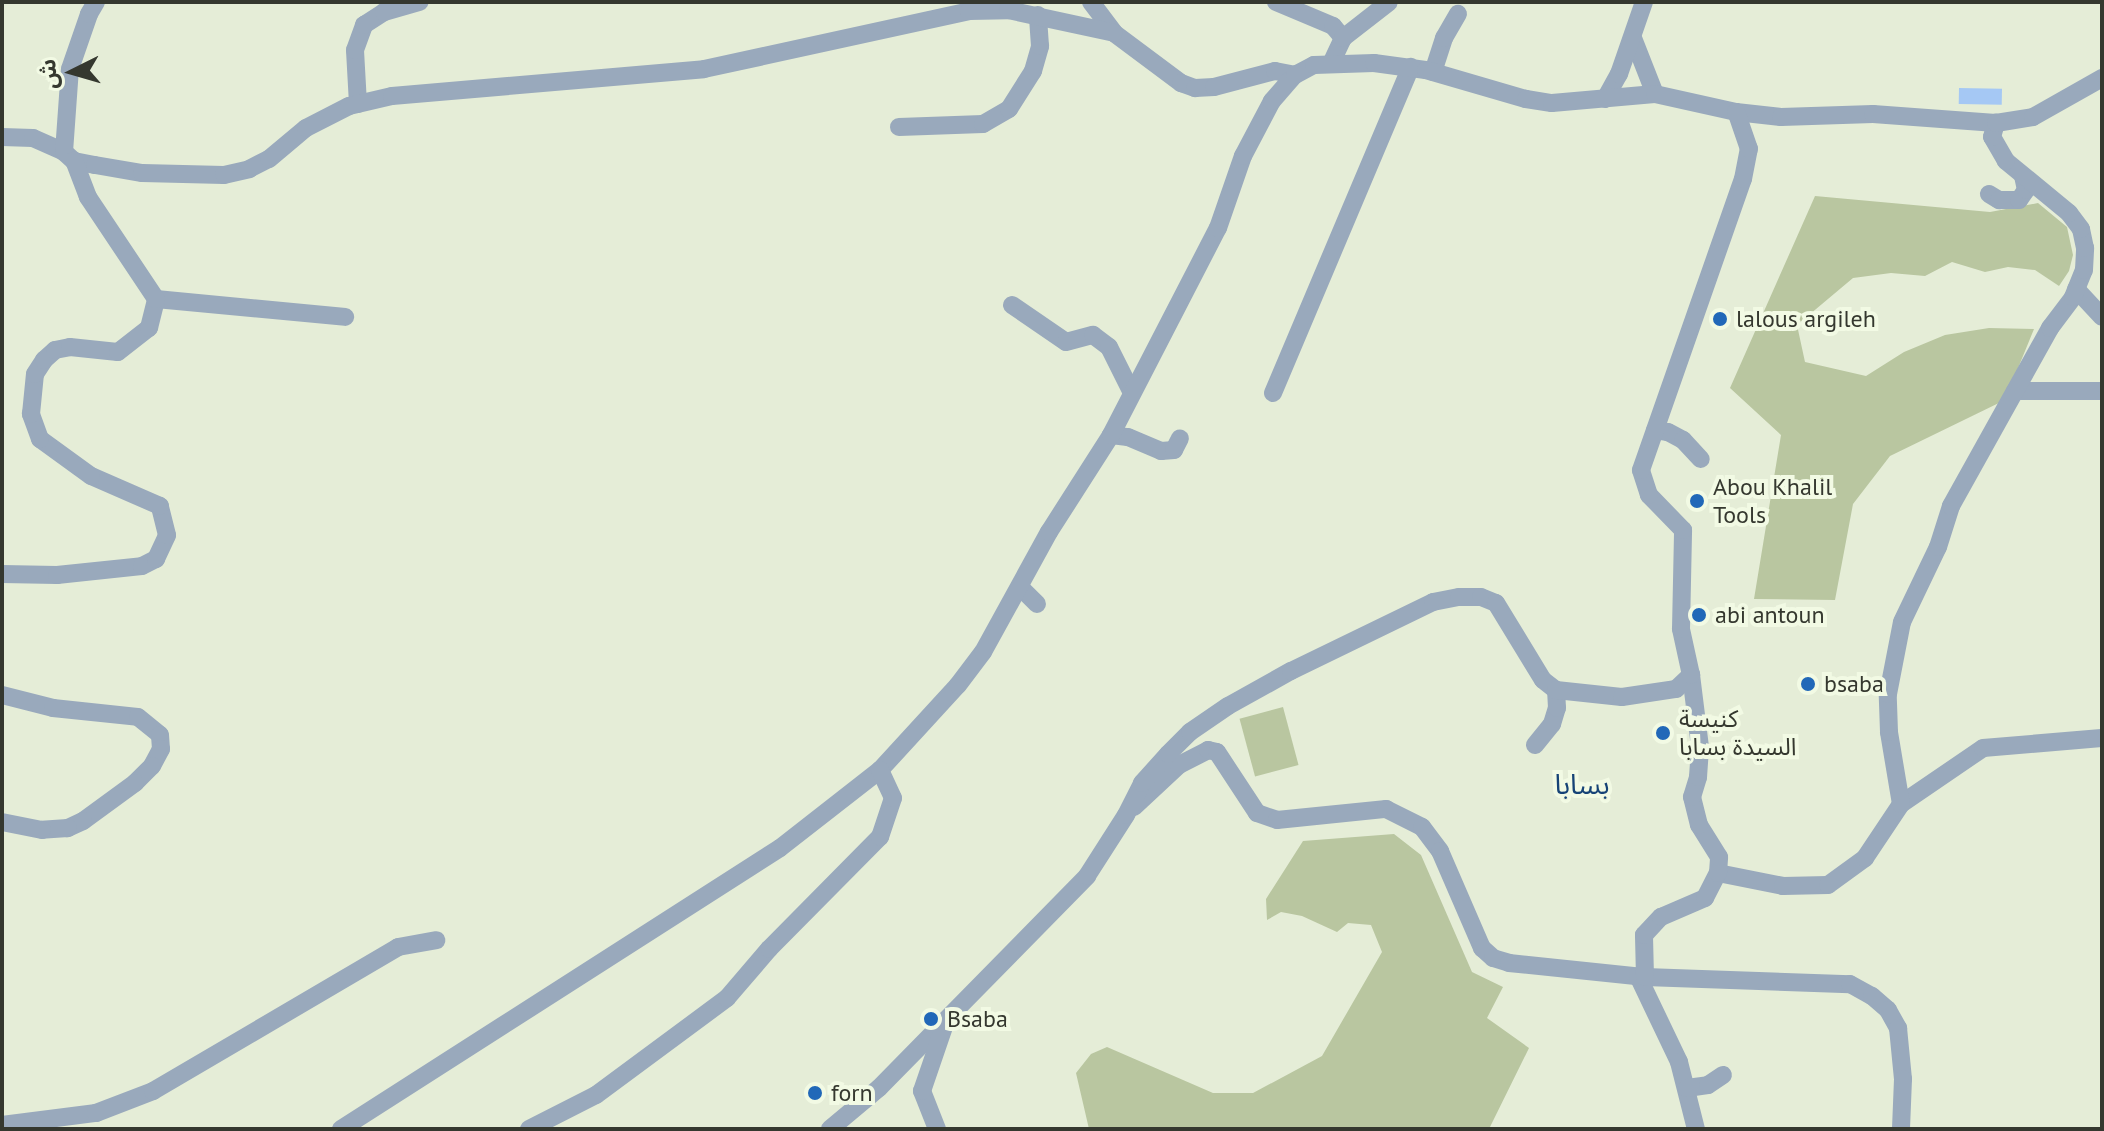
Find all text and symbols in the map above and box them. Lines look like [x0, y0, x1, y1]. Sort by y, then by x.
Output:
north arrow [32, 32, 112, 112]
text: ش [33, 58, 63, 90]
place label: lalous argileh [1736, 305, 1876, 333]
marker: lalous argileh [1711, 310, 1729, 328]
place label: Abou Khalil Tools [1713, 473, 1832, 529]
marker: Abou Khalil Tools [1688, 492, 1706, 510]
place label: abi antoun [1715, 601, 1825, 629]
marker: abi antoun [1690, 606, 1708, 624]
place label: bsaba [1824, 670, 1884, 698]
marker: bsaba [1799, 675, 1817, 693]
place label: كنيسة السيدة بسابا [1679, 705, 1796, 761]
marker: كنيسة السيدة بسابا [1654, 724, 1672, 742]
district label: بسابا [1554, 767, 1610, 801]
place label: Bsaba [947, 1005, 1008, 1033]
marker: Bsaba [922, 1010, 940, 1028]
place label: forn [831, 1079, 873, 1107]
marker: forn [806, 1084, 824, 1102]

